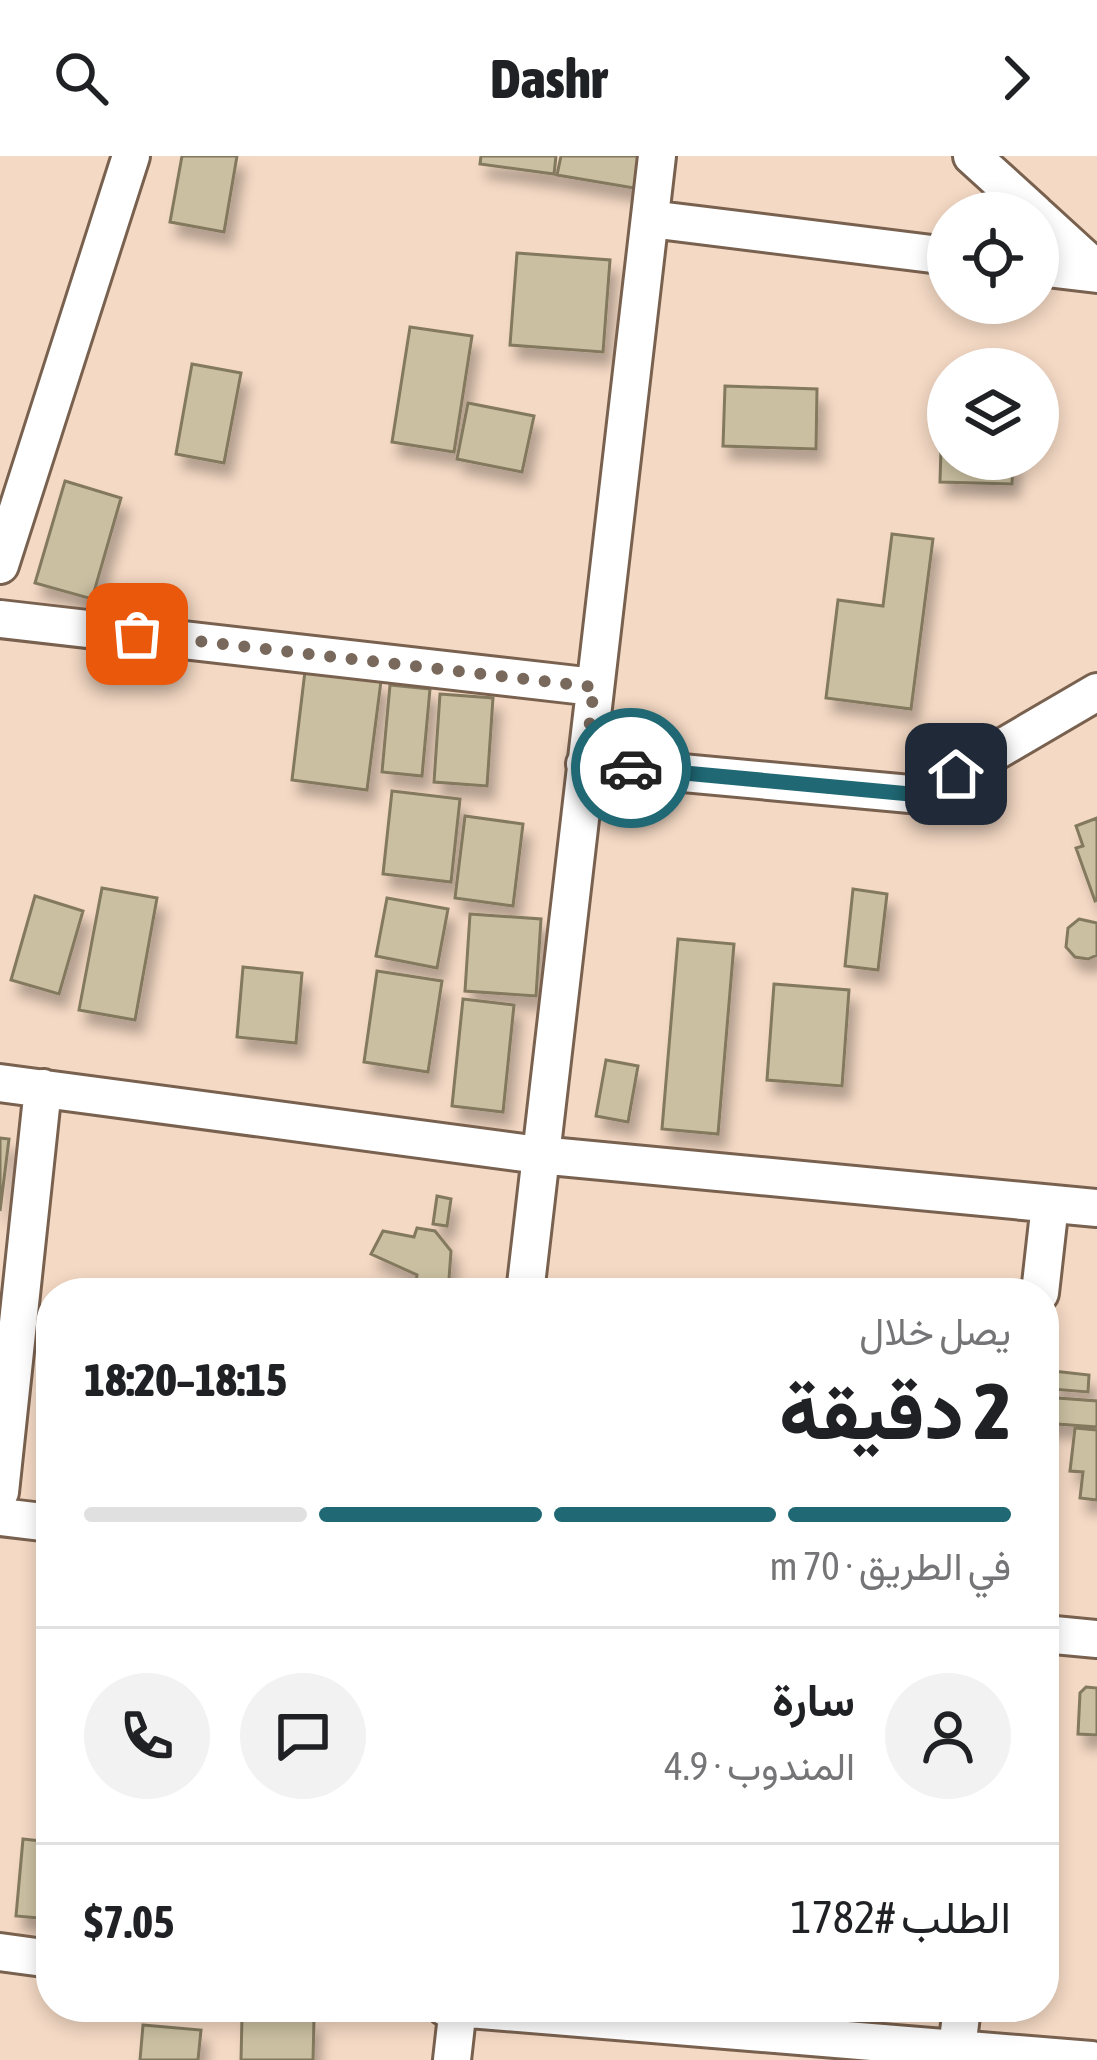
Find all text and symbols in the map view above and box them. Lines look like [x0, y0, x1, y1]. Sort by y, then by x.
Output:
icon: search [48, 45, 114, 111]
icon: forward [983, 45, 1049, 111]
text: Dashr [490, 48, 607, 109]
map controls [927, 192, 1059, 480]
button: locate [927, 192, 1059, 324]
button: layers [927, 348, 1059, 480]
pin [86, 583, 188, 685]
icon: bag [104, 601, 170, 667]
courier [571, 708, 691, 828]
pin [905, 723, 1007, 825]
icon: car [598, 735, 664, 801]
icon: home [923, 741, 989, 807]
text: يصل خلال [859, 1309, 1011, 1353]
text: 18:15–18:20 [84, 1354, 287, 1406]
text: 2 دقيقة [779, 1366, 1011, 1456]
text: في الطريق · 70 m [770, 1544, 1011, 1588]
button: phone [84, 1673, 210, 1799]
button: chat [240, 1673, 366, 1799]
button: person [885, 1673, 1011, 1799]
text: سارة [772, 1674, 855, 1726]
text: المندوب · 4.9 [664, 1744, 855, 1788]
text: الطلب #1782 [791, 1891, 1011, 1943]
text: $7.05 [84, 1896, 174, 1948]

